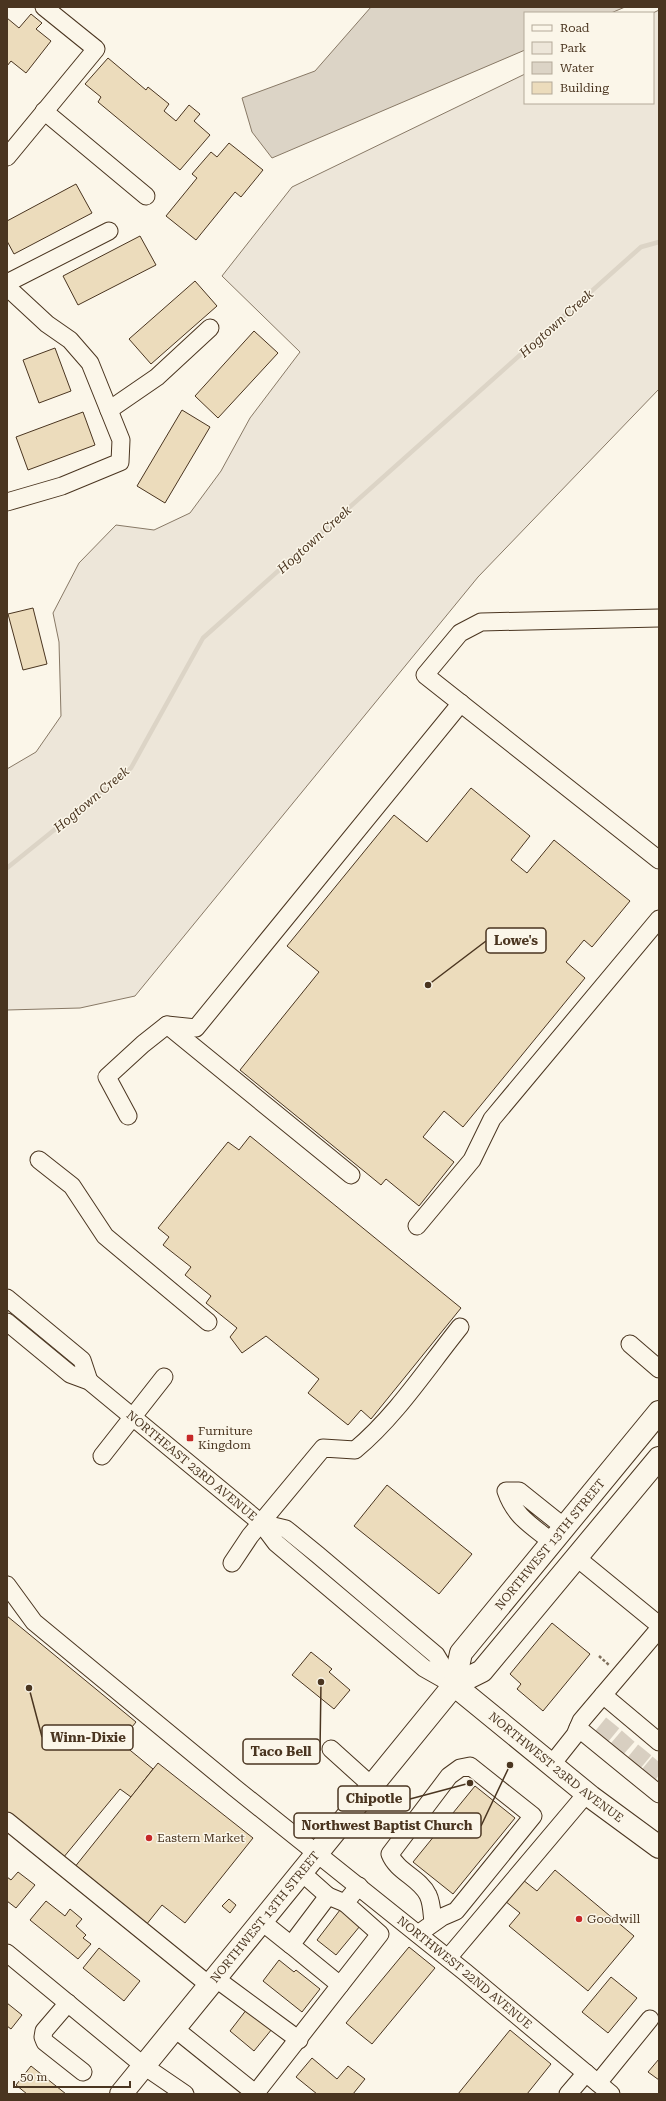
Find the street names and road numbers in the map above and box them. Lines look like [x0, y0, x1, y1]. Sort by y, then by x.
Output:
street label: NORTHEAST 23RD AVENUE [124, 1408, 260, 1524]
street label: NORTHWEST 13TH STREET [492, 1476, 608, 1613]
street label: NORTHWEST 23RD AVENUE [486, 1709, 626, 1825]
street label: NORTHWEST 13TH STREET [207, 1849, 323, 1986]
street label: NORTHWEST 22ND AVENUE [394, 1913, 535, 2032]

